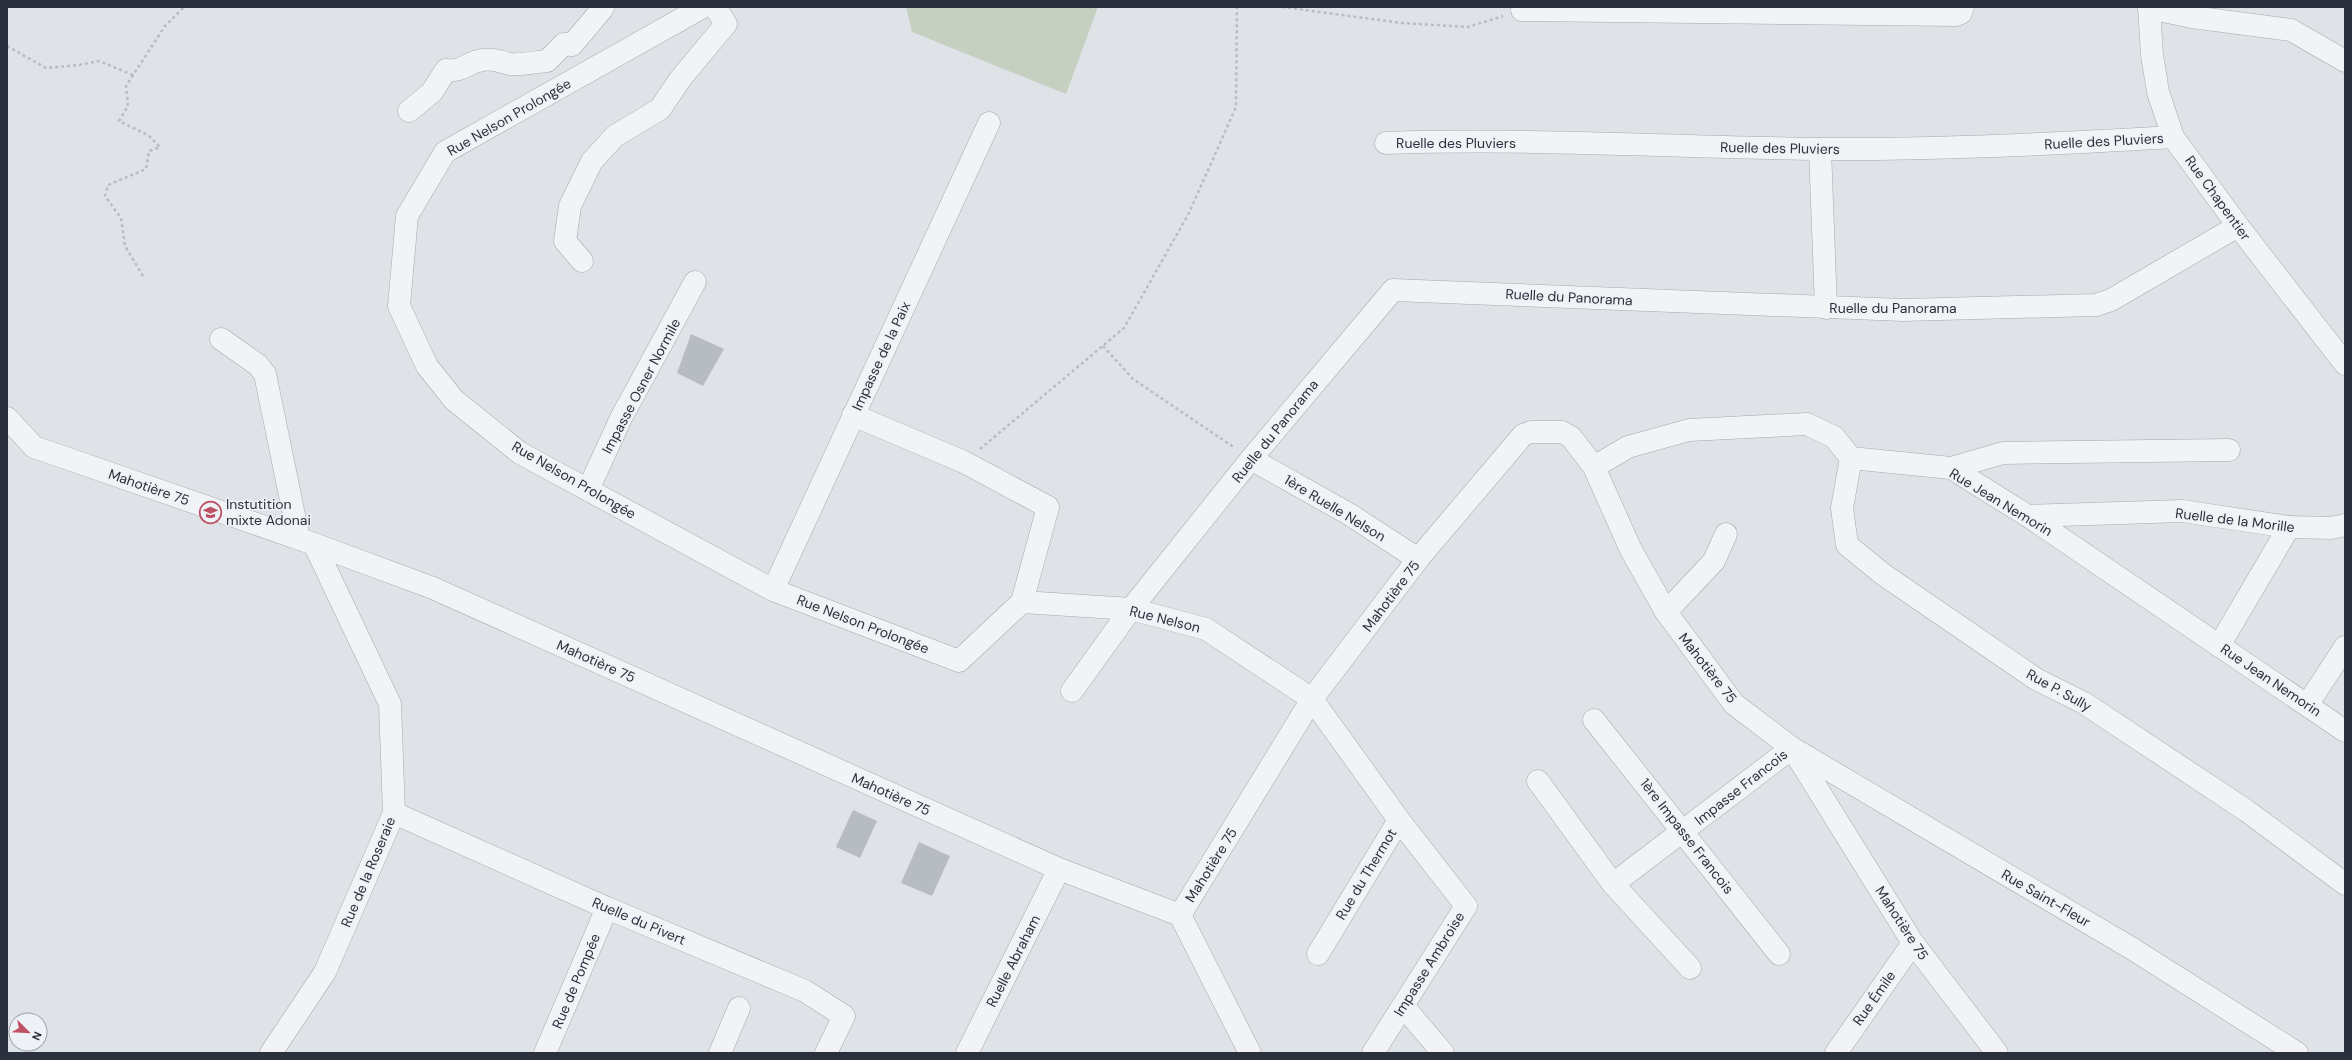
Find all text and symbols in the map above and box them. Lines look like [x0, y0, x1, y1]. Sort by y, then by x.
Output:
street label: Rue Nelson Prolongée [444, 74, 574, 160]
street label: Ruelle des Pluviers [2044, 129, 2164, 153]
street label: Ruelle des Pluviers [1396, 134, 1516, 152]
street label: Ruelle des Pluviers [1720, 138, 1840, 158]
street label: Rue Chapentier [2181, 152, 2255, 244]
street label: Ruelle du Panorama [1505, 285, 1633, 309]
street label: Impasse de la Paix [848, 298, 914, 414]
street label: Ruelle du Panorama [1829, 299, 1957, 317]
street label: Impasse Osner Normile [598, 315, 684, 457]
street label: Ruelle du Panorama [1228, 376, 1322, 486]
street label: Rue Nelson Prolongée [509, 437, 639, 523]
street label: Rue Jean Nemorin [1946, 464, 2056, 540]
street label: Mahotière 75 [106, 465, 192, 509]
street label: 1ère Ruelle Nelson [1281, 471, 1389, 545]
place label: Instutition mixte Adonai [226, 495, 311, 529]
school or university icon: Instutition mixte Adonai [197, 499, 223, 525]
street label: Ruelle de la Morille [2174, 504, 2296, 536]
street label: Mahotière 75 [1358, 557, 1424, 635]
street label: Rue Nelson Prolongée [794, 590, 932, 658]
street label: Rue Nelson [1128, 602, 1202, 636]
street label: Mahotière 75 [1675, 629, 1741, 707]
street label: Mahotière 75 [554, 636, 638, 686]
street label: Rue Jean Nemorin [2217, 640, 2325, 720]
street label: Rue P. Sully [2023, 665, 2095, 715]
street label: Impasse Francois [1691, 745, 1791, 829]
street label: Mahotière 75 [849, 769, 933, 819]
street label: 1ère Impasse Francois [1636, 775, 1738, 897]
street label: Rue de la Roseraie [337, 814, 399, 930]
street label: Mahotière 75 [1181, 824, 1241, 906]
street label: Rue du Thermot [1332, 825, 1400, 923]
street label: Rue Saint-Fleur [1998, 865, 2094, 931]
street label: Mahotière 75 [1871, 883, 1933, 963]
street label: Ruelle du Pivert [590, 893, 688, 949]
street label: Impasse Ambroise [1390, 908, 1468, 1020]
street label: Ruelle Abraham [982, 912, 1044, 1010]
street label: Rue de Pompée [548, 931, 604, 1031]
street label: Rue Émile [1849, 967, 1899, 1029]
north arrow [8, 1012, 48, 1052]
text: N [29, 1030, 45, 1043]

